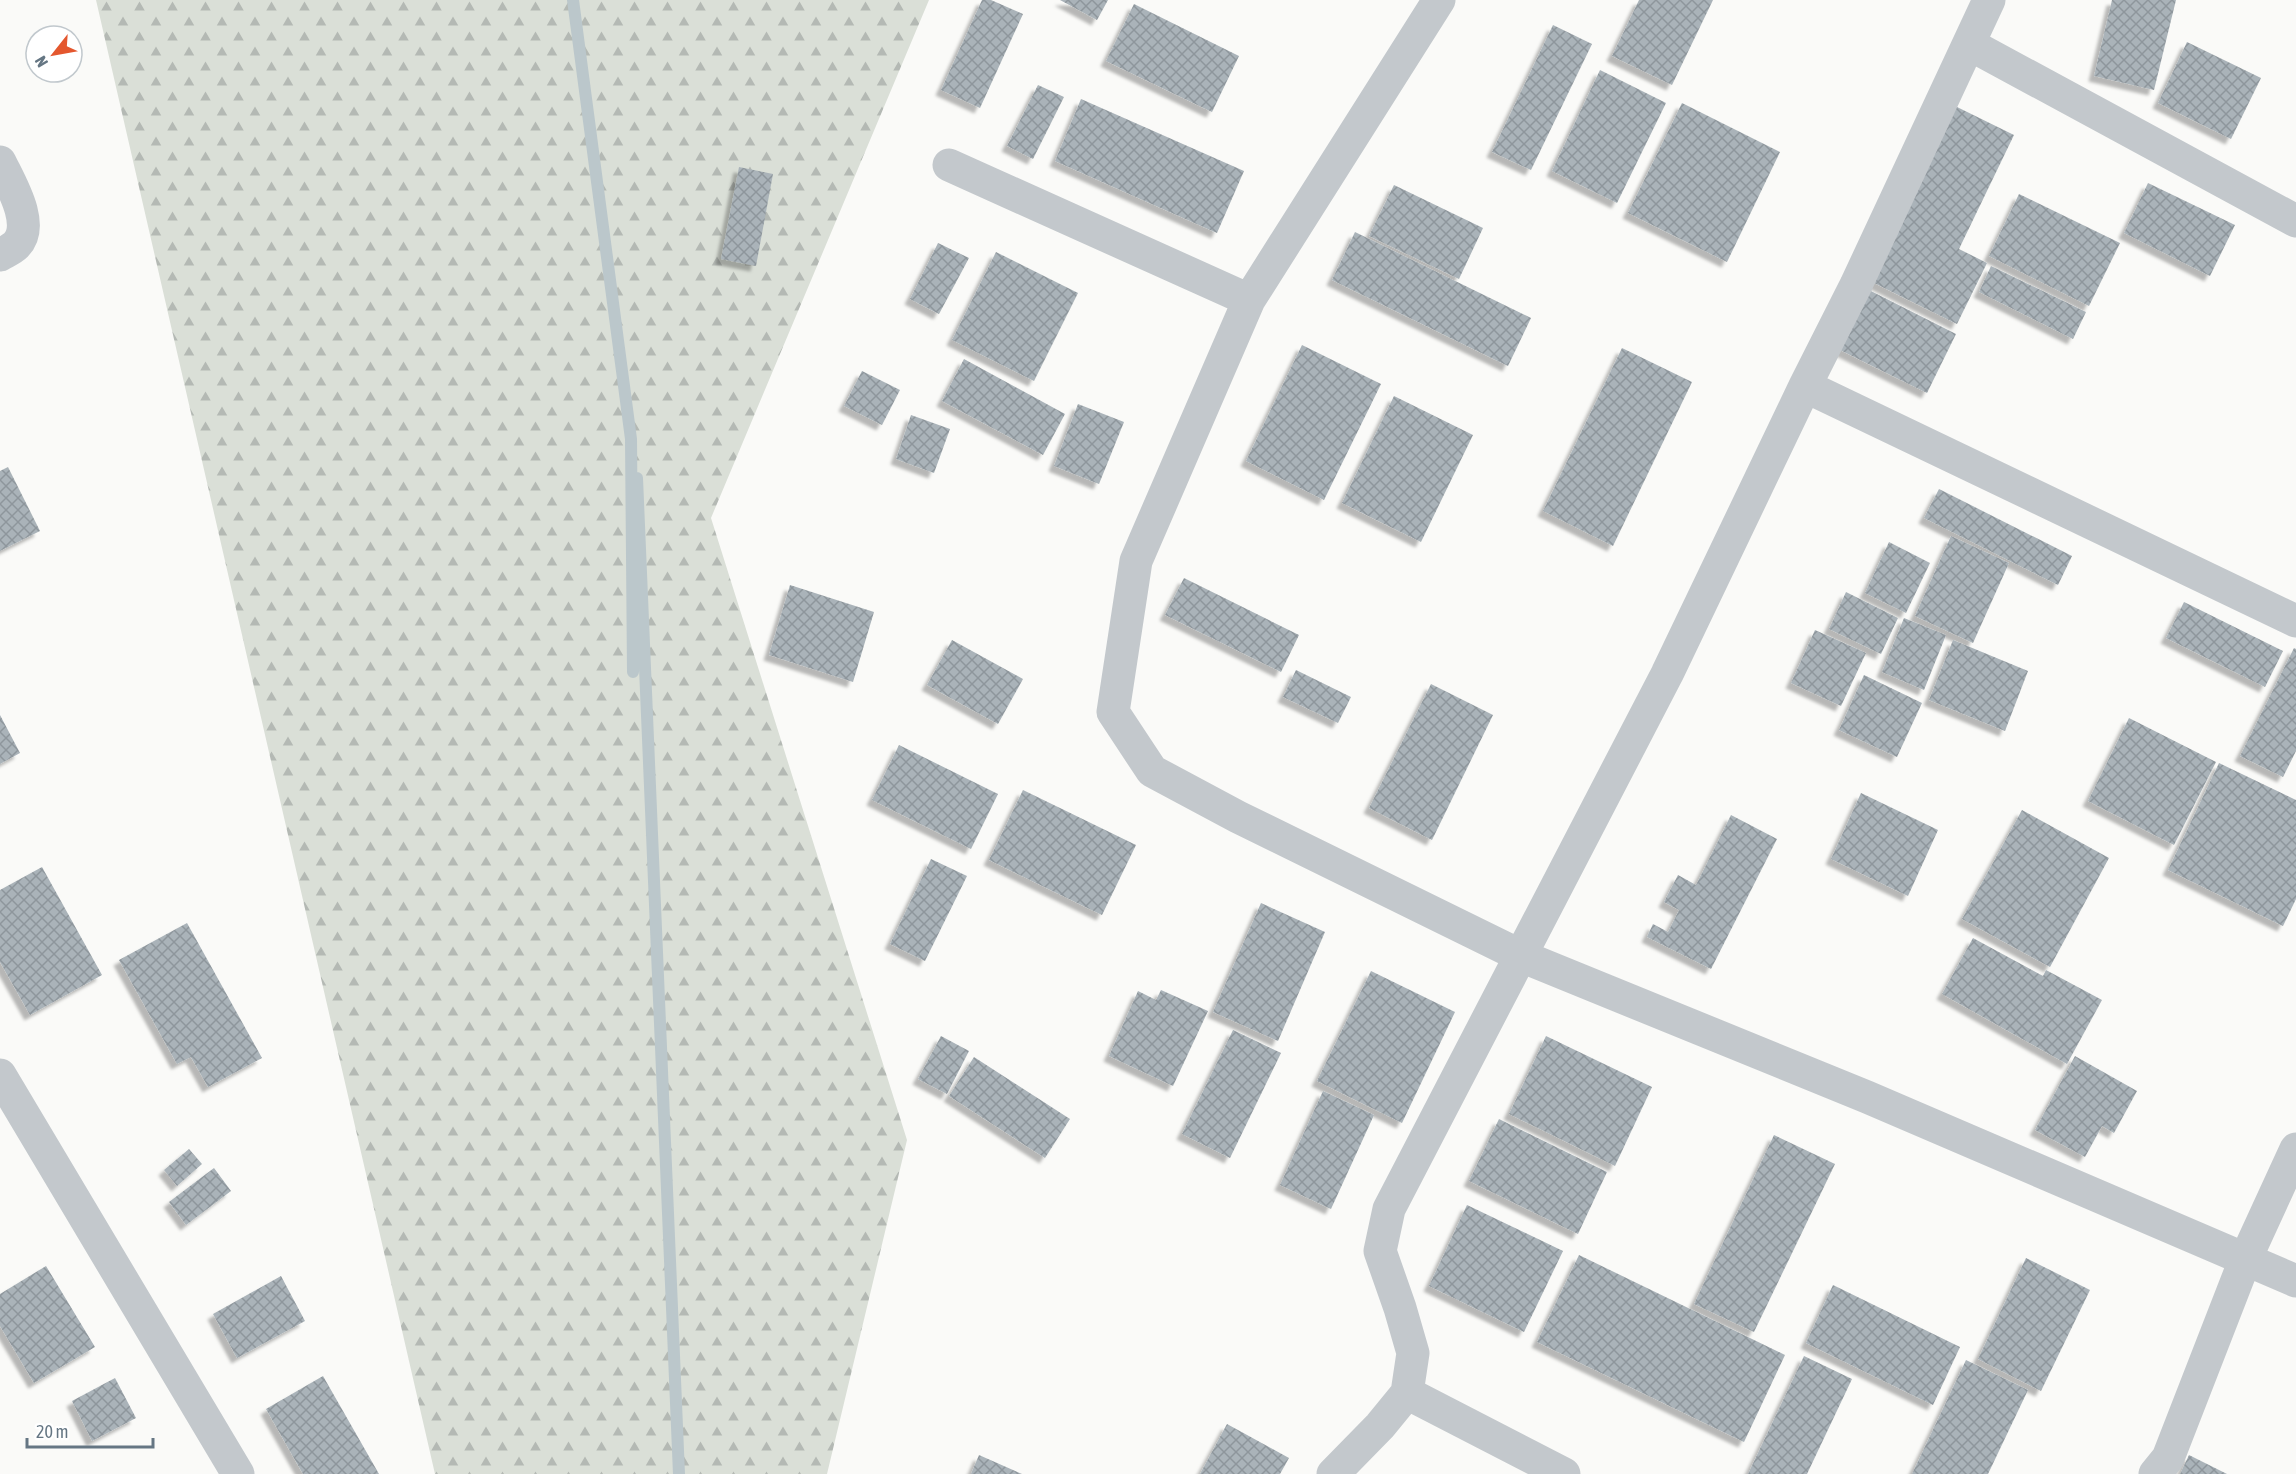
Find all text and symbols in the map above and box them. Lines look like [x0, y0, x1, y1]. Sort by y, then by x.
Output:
north arrow [24, 24, 84, 84]
text: N [31, 53, 51, 70]
scale bar [27, 1411, 153, 1449]
text: 20 m [36, 1421, 68, 1442]

